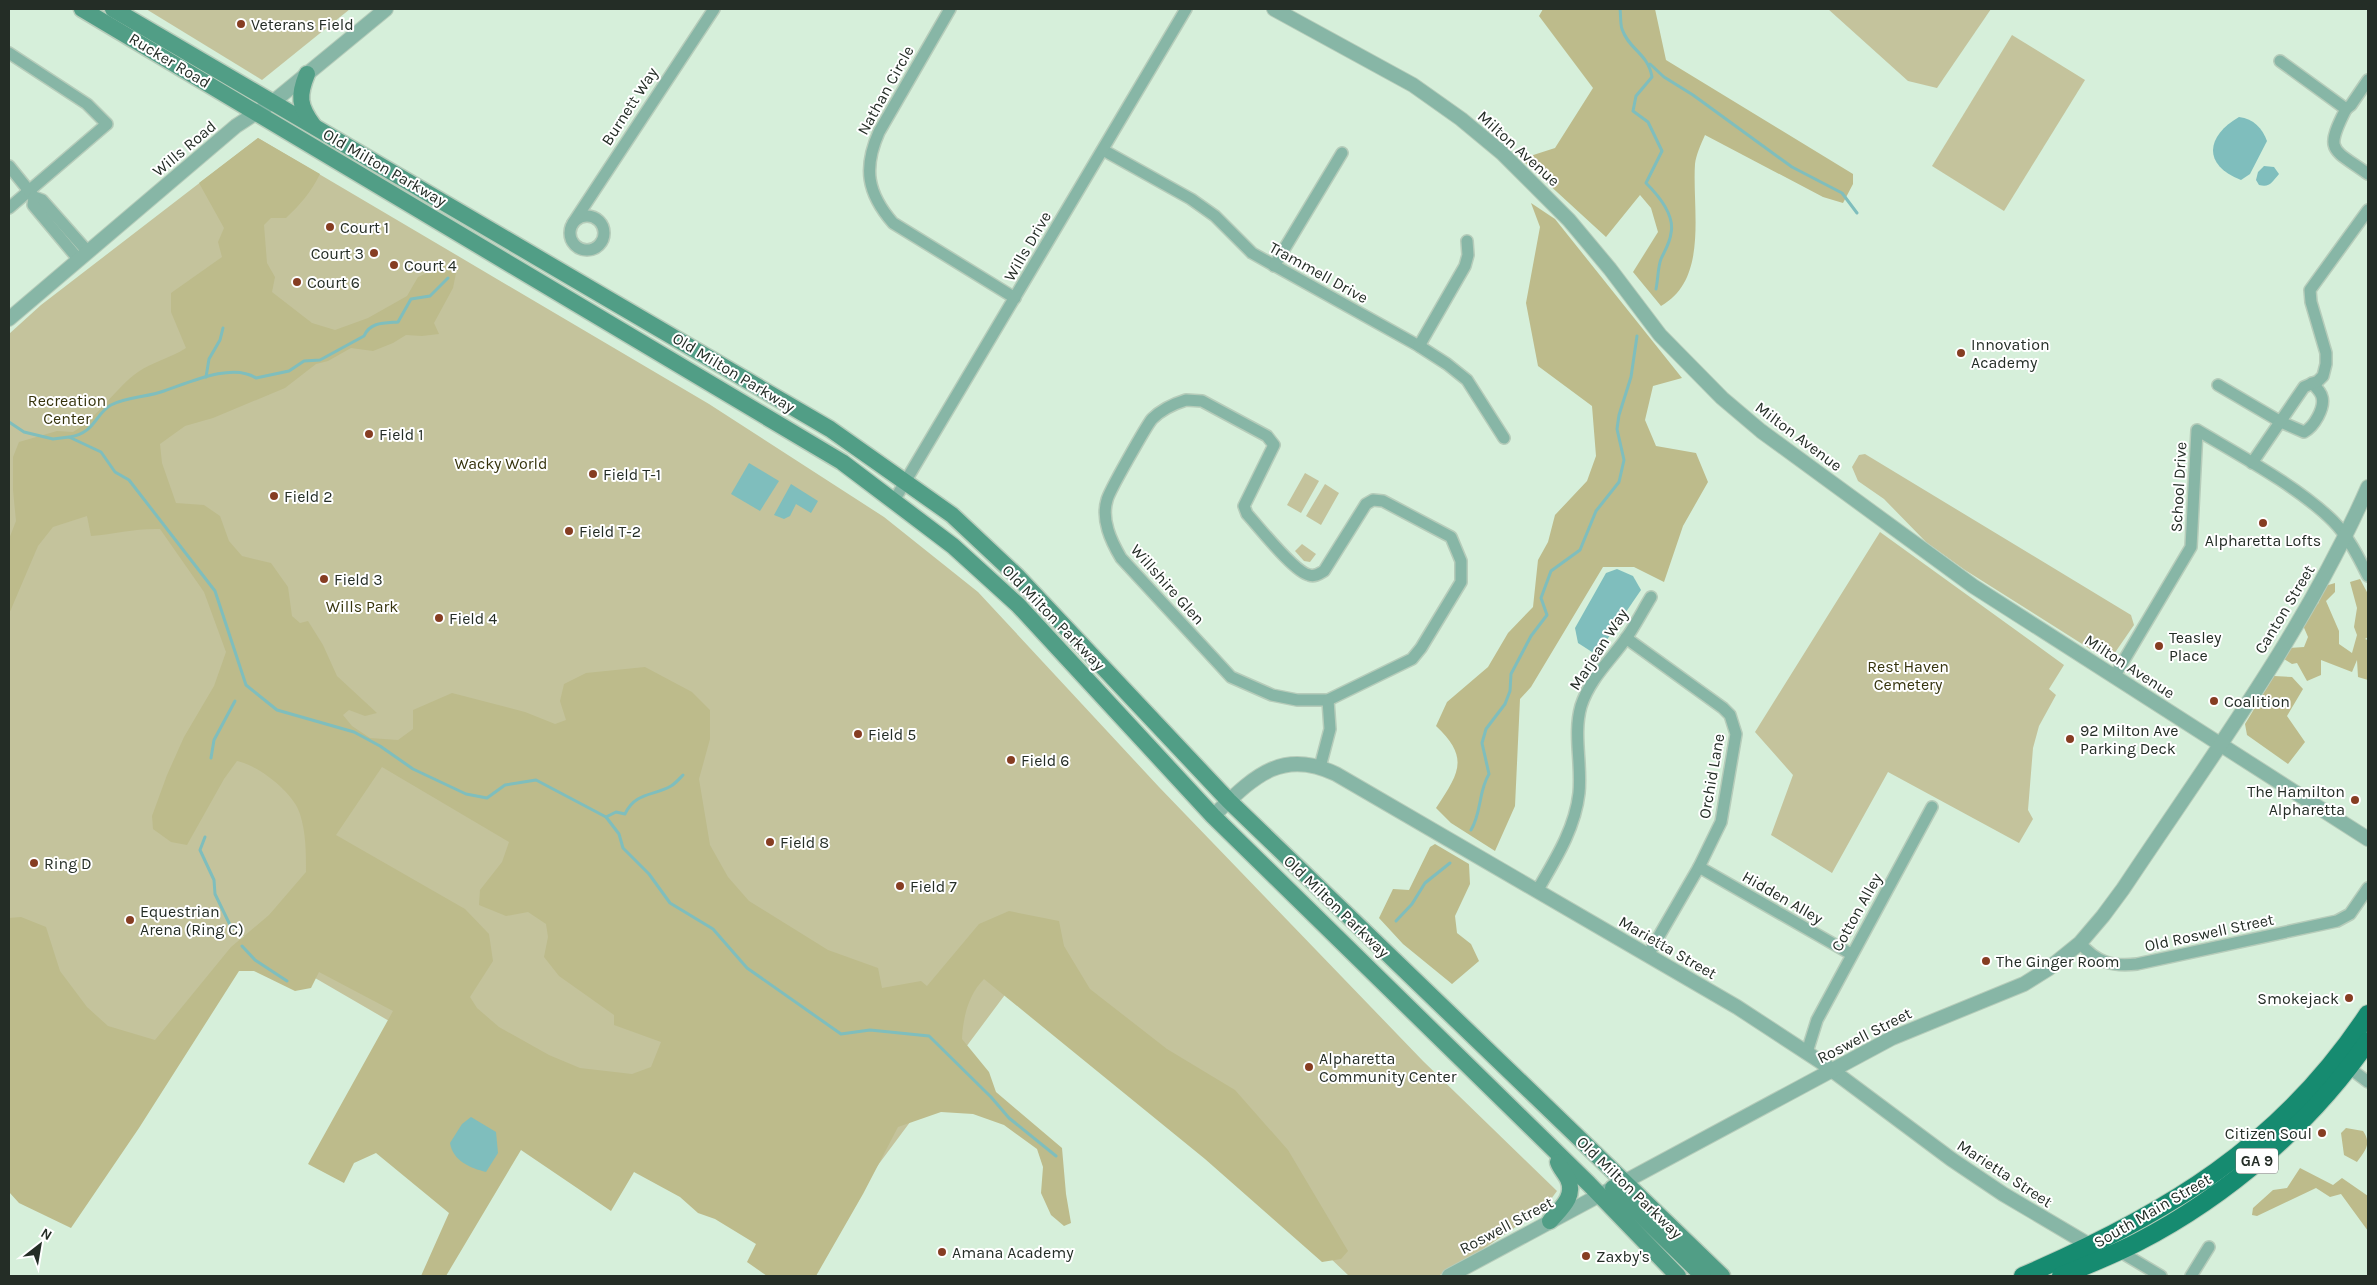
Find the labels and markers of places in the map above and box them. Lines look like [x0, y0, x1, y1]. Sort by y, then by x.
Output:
place label: Veterans Field [251, 15, 354, 34]
marker: Veterans Field [235, 18, 247, 30]
place label: Court 1 [340, 218, 389, 237]
marker: Court 1 [324, 221, 336, 233]
place label: Court 3 [311, 244, 364, 263]
marker: Court 3 [368, 247, 380, 259]
place label: Court 4 [404, 256, 457, 275]
marker: Court 4 [388, 259, 400, 271]
place label: Court 6 [307, 273, 360, 292]
marker: Court 6 [291, 276, 303, 288]
place label: Innovation Academy [1971, 335, 2050, 372]
marker: Innovation Academy [1955, 347, 1967, 359]
place label: Field 1 [379, 425, 423, 444]
marker: Field 1 [363, 428, 375, 440]
place label: Field T-1 [603, 465, 661, 484]
marker: Field T-1 [587, 468, 599, 480]
place label: Field 2 [284, 487, 332, 506]
marker: Field 2 [268, 490, 280, 502]
marker: Alpharetta Lofts [2257, 517, 2269, 529]
place label: Field T-2 [579, 522, 641, 541]
marker: Field T-2 [563, 525, 575, 537]
place label: Alpharetta Lofts [2205, 531, 2321, 550]
place label: Field 3 [334, 570, 383, 589]
marker: Field 3 [318, 573, 330, 585]
place label: Field 4 [449, 609, 497, 628]
marker: Field 4 [433, 612, 445, 624]
place label: Teasley Place [2169, 628, 2222, 665]
marker: Teasley Place [2153, 640, 2165, 652]
place label: Coalition [2224, 692, 2290, 711]
marker: Coalition [2208, 695, 2220, 707]
place label: 92 Milton Ave Parking Deck [2080, 721, 2178, 758]
place label: Field 5 [868, 725, 916, 744]
marker: Field 5 [852, 728, 864, 740]
marker: 92 Milton Ave Parking Deck [2064, 733, 2076, 745]
place label: Field 6 [1021, 751, 1069, 770]
marker: Field 6 [1005, 754, 1017, 766]
place label: The Hamilton Alpharetta [2247, 782, 2345, 819]
marker: The Hamilton Alpharetta [2349, 794, 2361, 806]
place label: Field 8 [780, 833, 829, 852]
marker: Field 8 [764, 836, 776, 848]
place label: Ring D [44, 854, 92, 873]
marker: Ring D [28, 857, 40, 869]
place label: Field 7 [910, 877, 957, 896]
marker: Field 7 [894, 880, 906, 892]
place label: Equestrian Arena (Ring C) [140, 902, 244, 939]
marker: Equestrian Arena (Ring C) [124, 914, 136, 926]
place label: The Ginger Room [1996, 952, 2120, 971]
marker: The Ginger Room [1980, 955, 1992, 967]
place label: Smokejack [2257, 989, 2339, 1008]
marker: Smokejack [2343, 992, 2355, 1004]
place label: Alpharetta Community Center [1319, 1049, 1457, 1086]
marker: Alpharetta Community Center [1303, 1061, 1315, 1073]
place label: Citizen Soul [2225, 1124, 2312, 1143]
marker: Citizen Soul [2316, 1127, 2328, 1139]
place label: Amana Academy [952, 1243, 1074, 1262]
marker: Amana Academy [936, 1246, 948, 1258]
place label: Zaxby's [1596, 1247, 1650, 1266]
marker: Zaxby's [1580, 1250, 1592, 1262]

